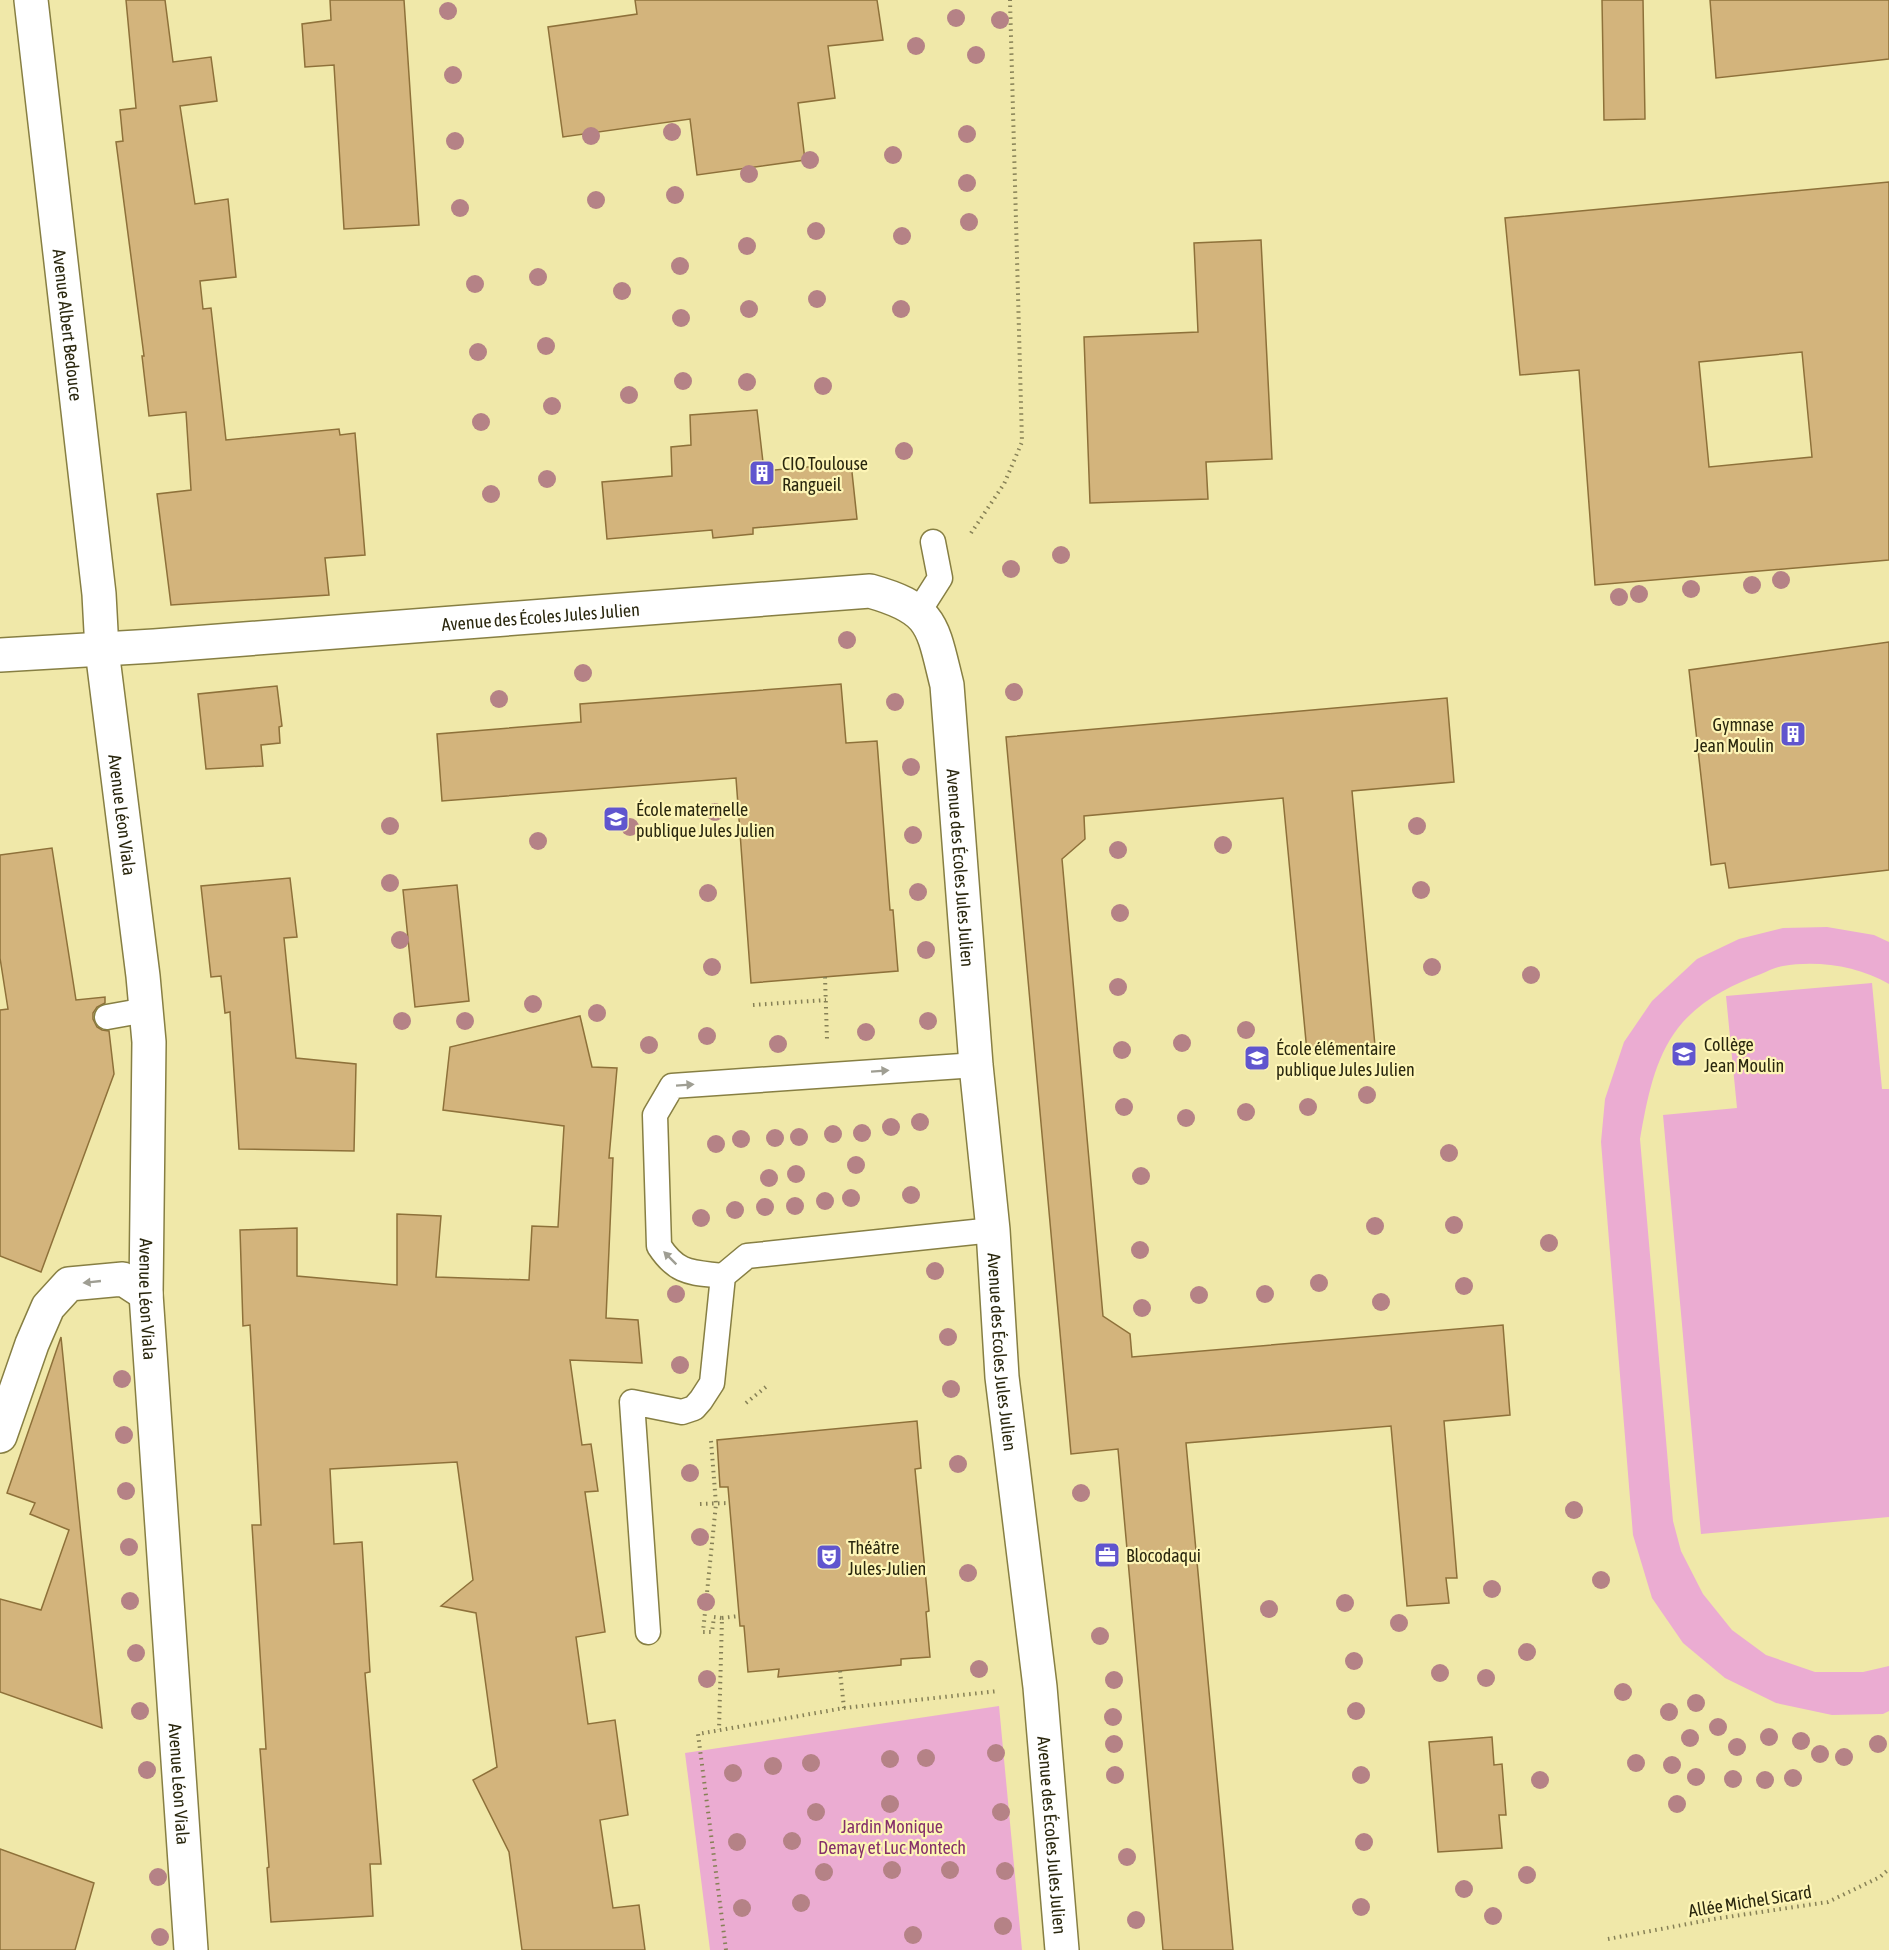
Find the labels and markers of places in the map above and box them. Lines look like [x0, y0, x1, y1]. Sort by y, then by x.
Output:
place label: CIO Toulouse Rangueil [782, 453, 868, 495]
building icon: CIO Toulouse Rangueil [747, 458, 777, 488]
place label: Gymnase Jean Moulin [1694, 714, 1774, 756]
building icon: Gymnase Jean Moulin [1778, 719, 1808, 749]
place label: École maternelle publique Jules Julien [636, 799, 775, 841]
school or university icon: École maternelle publique Jules Julien [601, 804, 631, 834]
place label: Collège Jean Moulin [1704, 1034, 1784, 1076]
place label: École élémentaire publique Jules Julien [1276, 1038, 1415, 1080]
school or university icon: Collège Jean Moulin [1669, 1039, 1699, 1069]
school or university icon: École élémentaire publique Jules Julien [1242, 1043, 1272, 1073]
place label: Théâtre Jules-Julien [848, 1537, 926, 1579]
office icon: Blocodaqui [1092, 1540, 1122, 1570]
theatre icon: Théâtre Jules-Julien [814, 1542, 844, 1572]
place label: Blocodaqui [1126, 1545, 1201, 1566]

